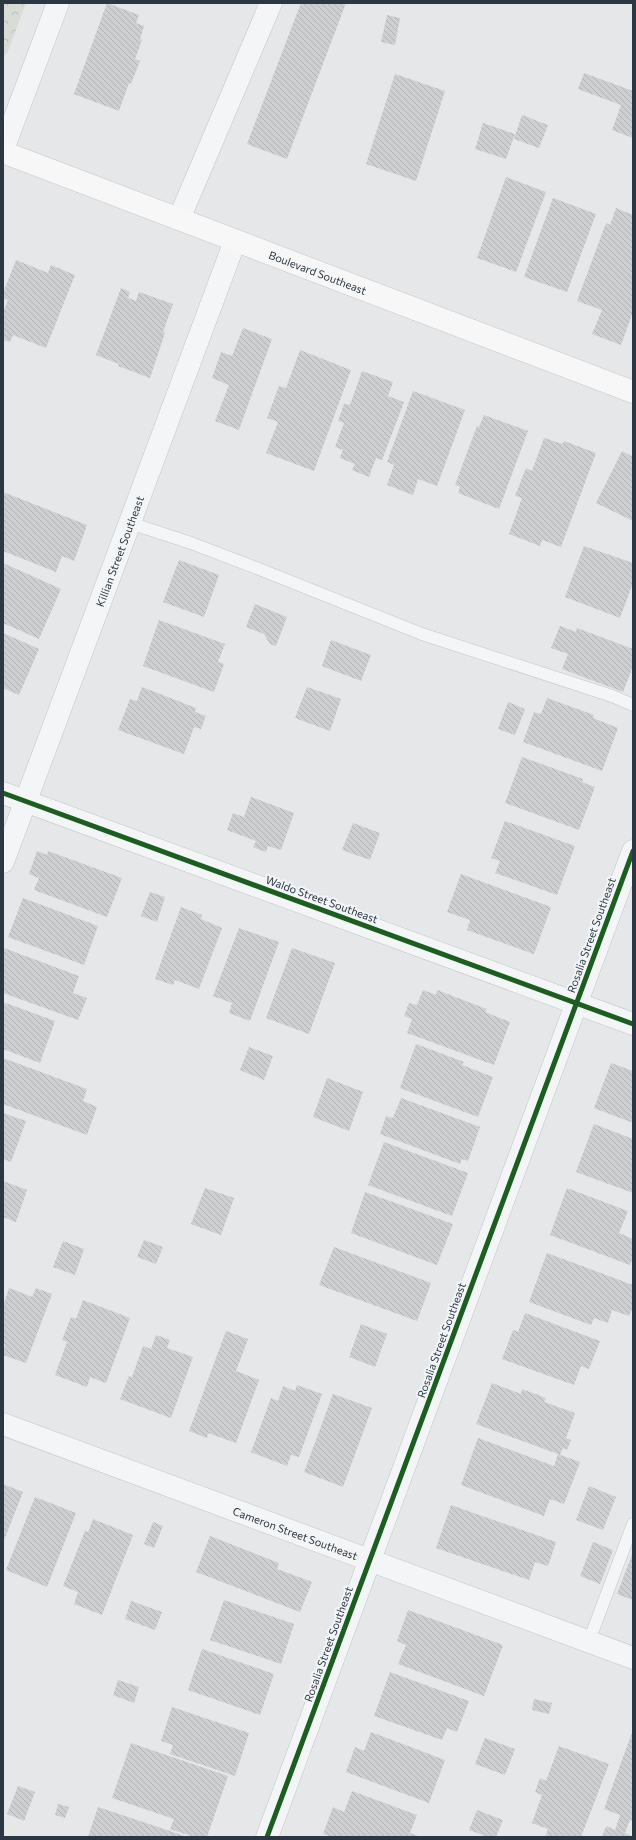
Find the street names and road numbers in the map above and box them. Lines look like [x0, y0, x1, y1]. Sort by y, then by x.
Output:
street label: Boulevard Southeast [267, 247, 369, 297]
street label: Killian Street Southeast [93, 493, 146, 608]
street label: Waldo Street Southeast [264, 873, 380, 926]
street label: Rosalia Street Southeast [564, 875, 618, 995]
street label: Rosalia Street Southeast [414, 1280, 468, 1400]
street label: Cameron Street Southeast [231, 1504, 360, 1562]
street label: Rosalia Street Southeast [301, 1584, 355, 1704]

